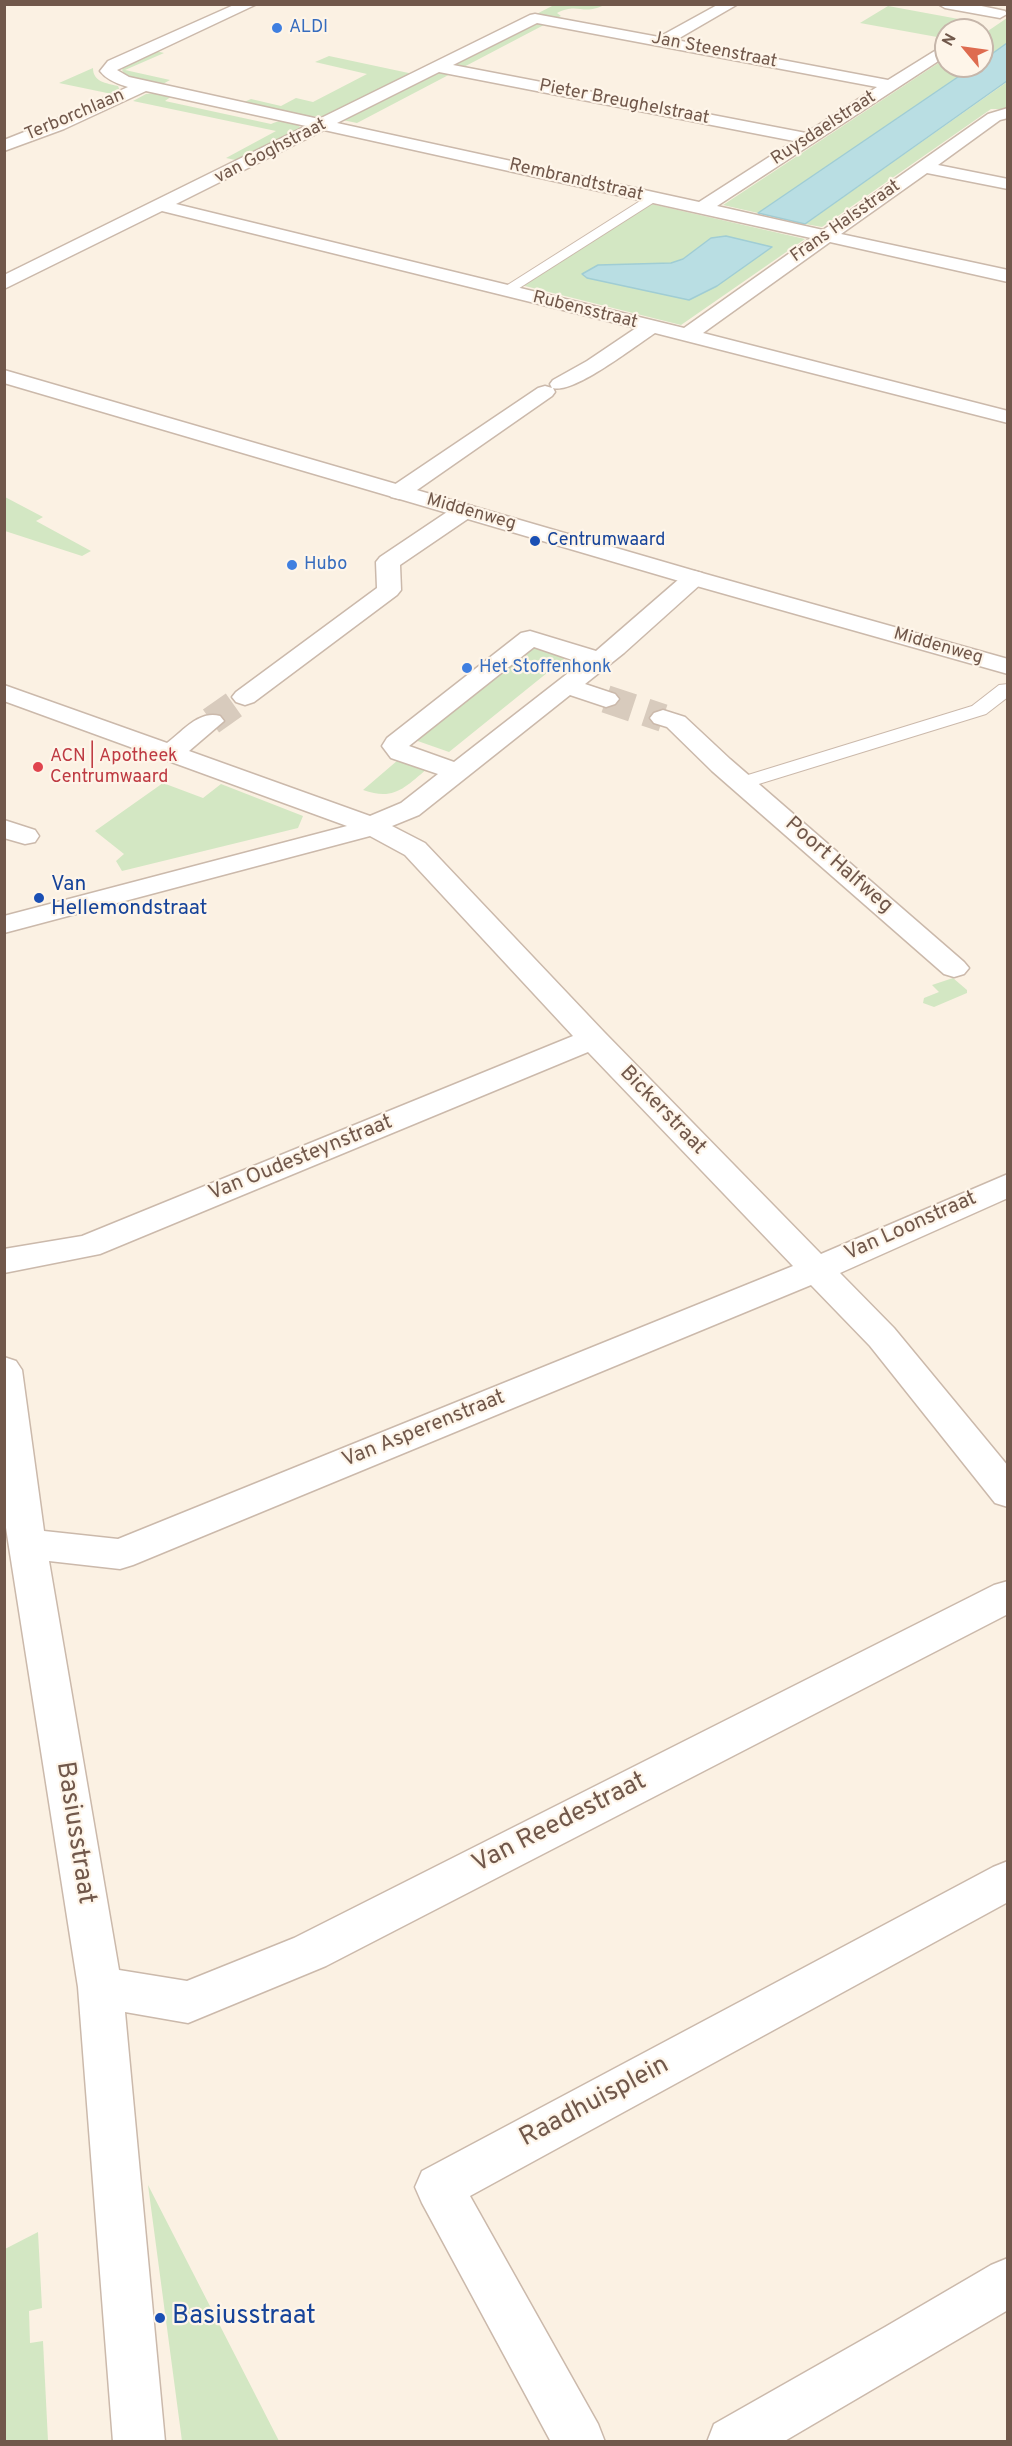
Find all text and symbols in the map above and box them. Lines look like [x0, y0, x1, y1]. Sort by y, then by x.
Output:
place label: ALDI [289, 17, 328, 39]
north arrow [934, 18, 994, 78]
marker: ALDI [270, 21, 284, 35]
street label: Jan Steenstraat [649, 28, 779, 74]
text: N [938, 30, 962, 50]
street label: Pieter Breughelstraat [537, 76, 711, 130]
street label: Terborchlaan [22, 85, 128, 147]
street label: Ruysdaelstraat [768, 87, 880, 171]
street label: van Goghstraat [212, 115, 330, 189]
street label: Rembrandtstraat [507, 155, 645, 207]
street label: Frans Halsstraat [787, 176, 905, 268]
street label: Rubensstraat [530, 288, 640, 334]
street label: Middenweg [424, 490, 518, 536]
place label: Centrumwaard [547, 530, 665, 552]
marker: Centrumwaard [528, 534, 542, 548]
place label: Hubo [304, 554, 347, 576]
marker: Hubo [285, 558, 299, 572]
street label: Middenweg [891, 624, 985, 670]
place label: Het Stoffenhonk [479, 657, 612, 679]
marker: Het Stoffenhonk [460, 661, 474, 675]
place label: ACN | Apotheek Centrumwaard [50, 746, 178, 789]
marker: ACN | Apotheek Centrumwaard [31, 760, 45, 774]
street label: Poort Halfweg [779, 812, 897, 920]
place label: Van Hellemondstraat [51, 873, 208, 923]
marker: Van Hellemondstraat [32, 891, 46, 905]
street label: Bickerstraat [613, 1061, 711, 1161]
street label: Van Oudesteynstraat [205, 1111, 397, 1207]
street label: Van Loonstraat [841, 1187, 981, 1267]
street label: Van Asperenstraat [339, 1386, 509, 1474]
street label: Basiusstraat [47, 1760, 101, 1906]
street label: Van Reedestraat [468, 1767, 652, 1881]
street label: Raadhuisplein [515, 2051, 675, 2155]
place label: Basiusstraat [172, 2302, 316, 2334]
marker: Basiusstraat [153, 2311, 167, 2325]

